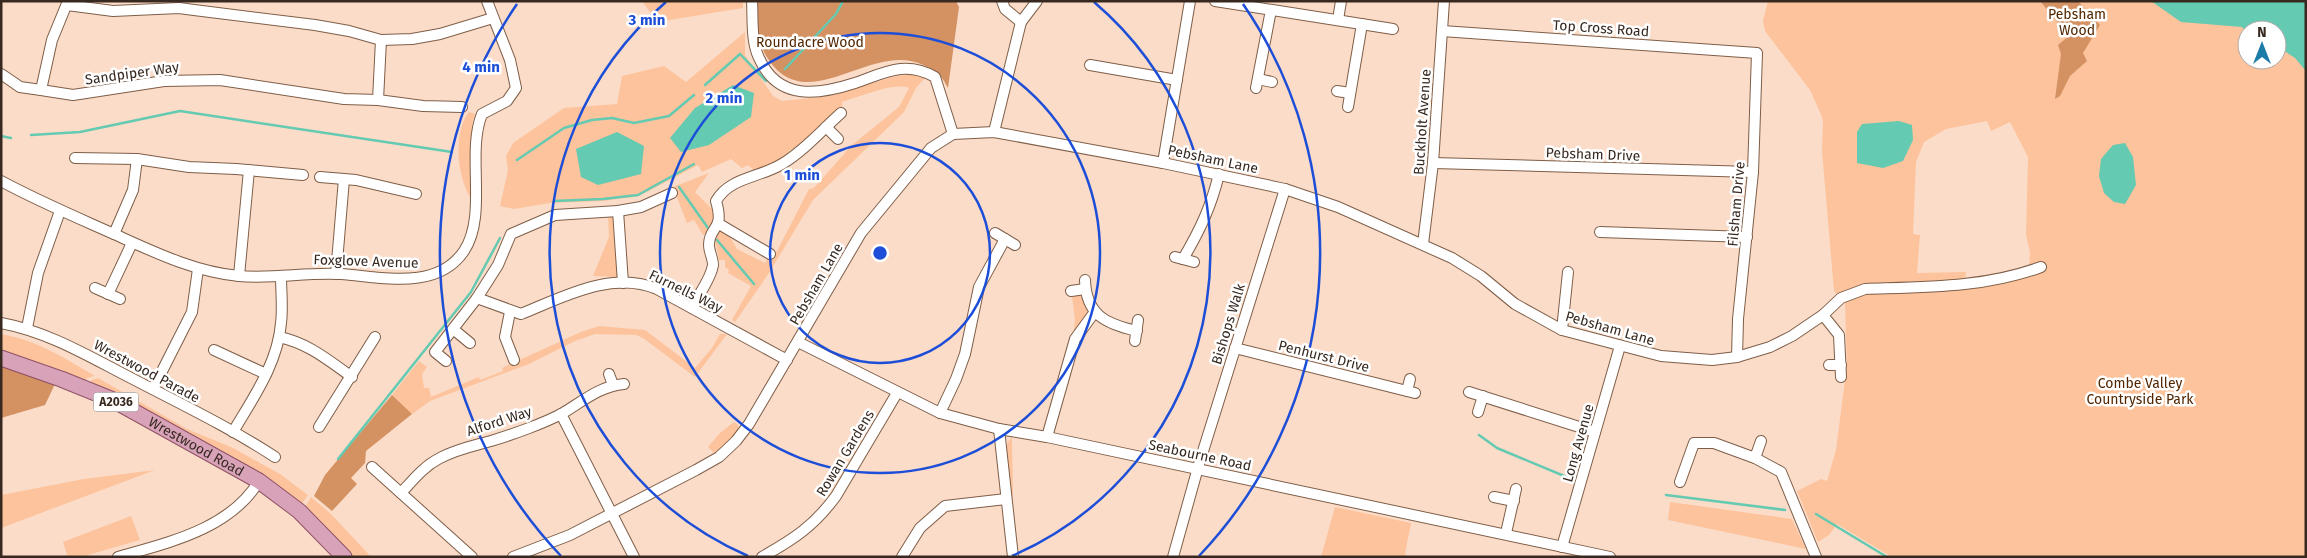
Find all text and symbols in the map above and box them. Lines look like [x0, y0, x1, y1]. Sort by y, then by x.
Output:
park label: Pebsham Wood [2048, 6, 2106, 39]
text: 3 min [628, 11, 665, 29]
street label: Top Cross Road [1552, 17, 1650, 40]
north arrow [2237, 20, 2287, 70]
text: N [2257, 24, 2267, 41]
park label: Roundacre Wood [756, 34, 864, 51]
street label: Sandpiper Way [84, 58, 180, 88]
text: 4 min [462, 58, 500, 76]
street label: Buckholt Avenue [1410, 68, 1435, 176]
text: 2 min [706, 89, 742, 107]
street label: Pebsham Lane [1166, 142, 1260, 177]
street label: Pebsham Drive [1545, 144, 1641, 165]
street label: Filsham Drive [1724, 161, 1749, 247]
text: 1 min [784, 166, 820, 184]
street label: Pebsham Lane [786, 240, 847, 328]
centre of rings [871, 244, 889, 262]
street label: Foxglove Avenue [313, 251, 419, 272]
street label: Furnells Way [646, 266, 725, 317]
street label: Bishops Walk [1208, 281, 1249, 367]
street label: Pebsham Lane [1563, 308, 1656, 349]
street label: Wrestwood Parade [91, 336, 203, 407]
street label: Penhurst Drive [1277, 337, 1371, 376]
park label: Combe Valley Countryside Park [2086, 375, 2194, 408]
road number: A2036 [94, 392, 138, 412]
street label: Long Avenue [1559, 402, 1598, 484]
street label: Alford Way [464, 403, 534, 440]
street label: Rowan Gardens [813, 406, 878, 500]
street label: Wrestwood Road [145, 413, 247, 480]
street label: Seabourne Road [1147, 436, 1253, 475]

